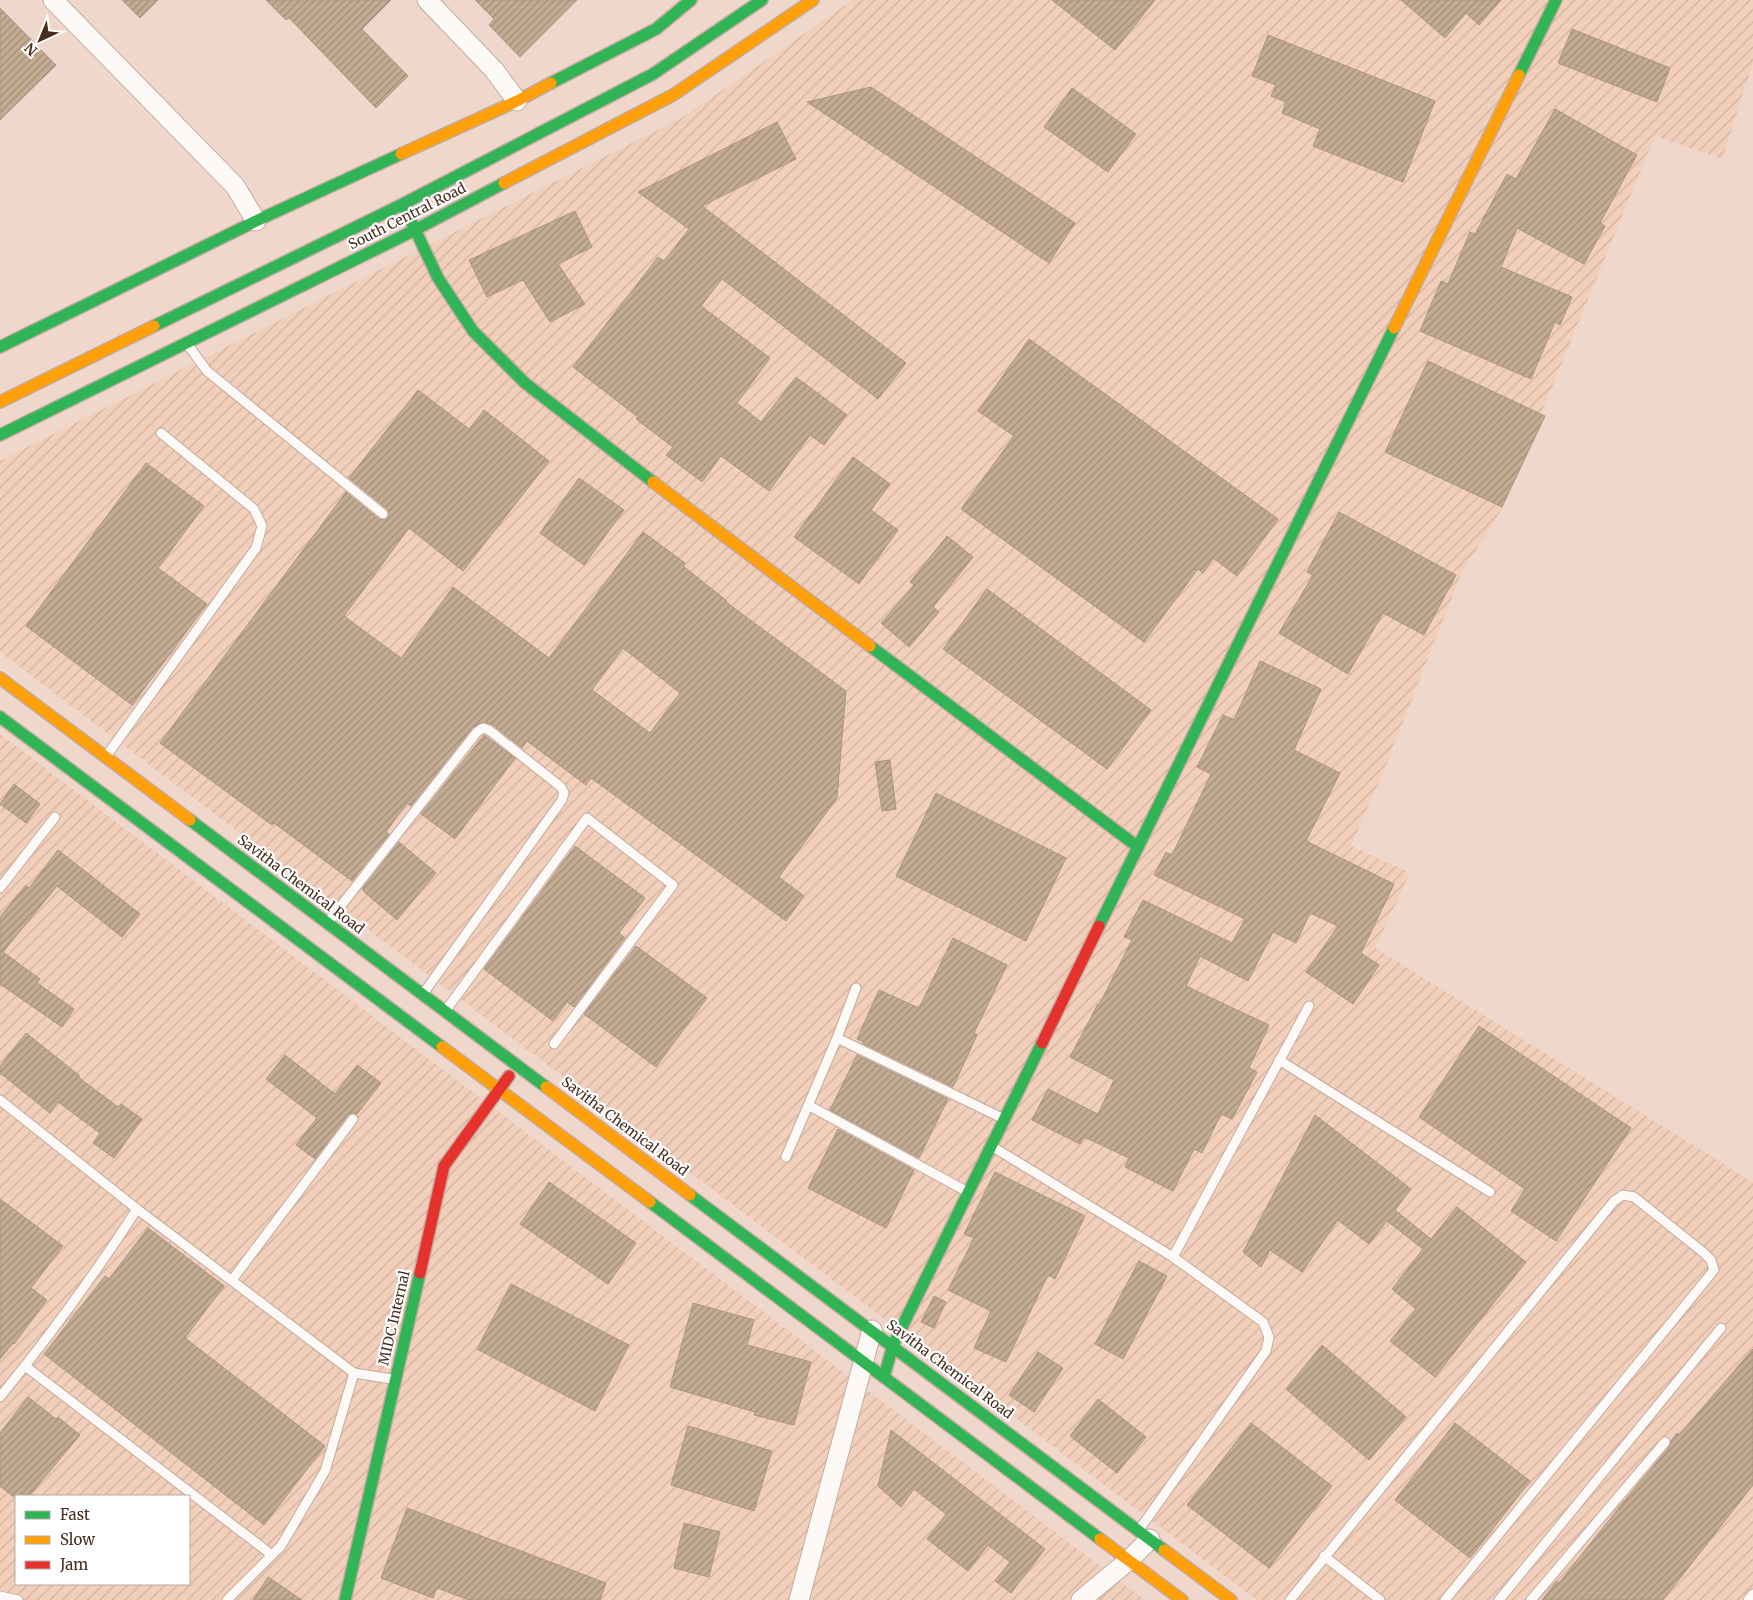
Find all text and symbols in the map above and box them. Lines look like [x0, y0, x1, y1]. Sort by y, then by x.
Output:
north arrow [15, 15, 65, 65]
text: N [21, 39, 41, 60]
street label: South Central Road [345, 178, 469, 253]
street label: Savitha Chemical Road [234, 830, 368, 938]
street label: Savitha Chemical Road [558, 1072, 692, 1180]
street label: MIDC Internal [374, 1268, 414, 1367]
street label: Savitha Chemical Road [883, 1315, 1017, 1423]
legend [15, 1495, 190, 1585]
text: Fast [60, 1505, 90, 1524]
text: Slow [60, 1530, 95, 1549]
text: Jam [59, 1555, 88, 1574]

